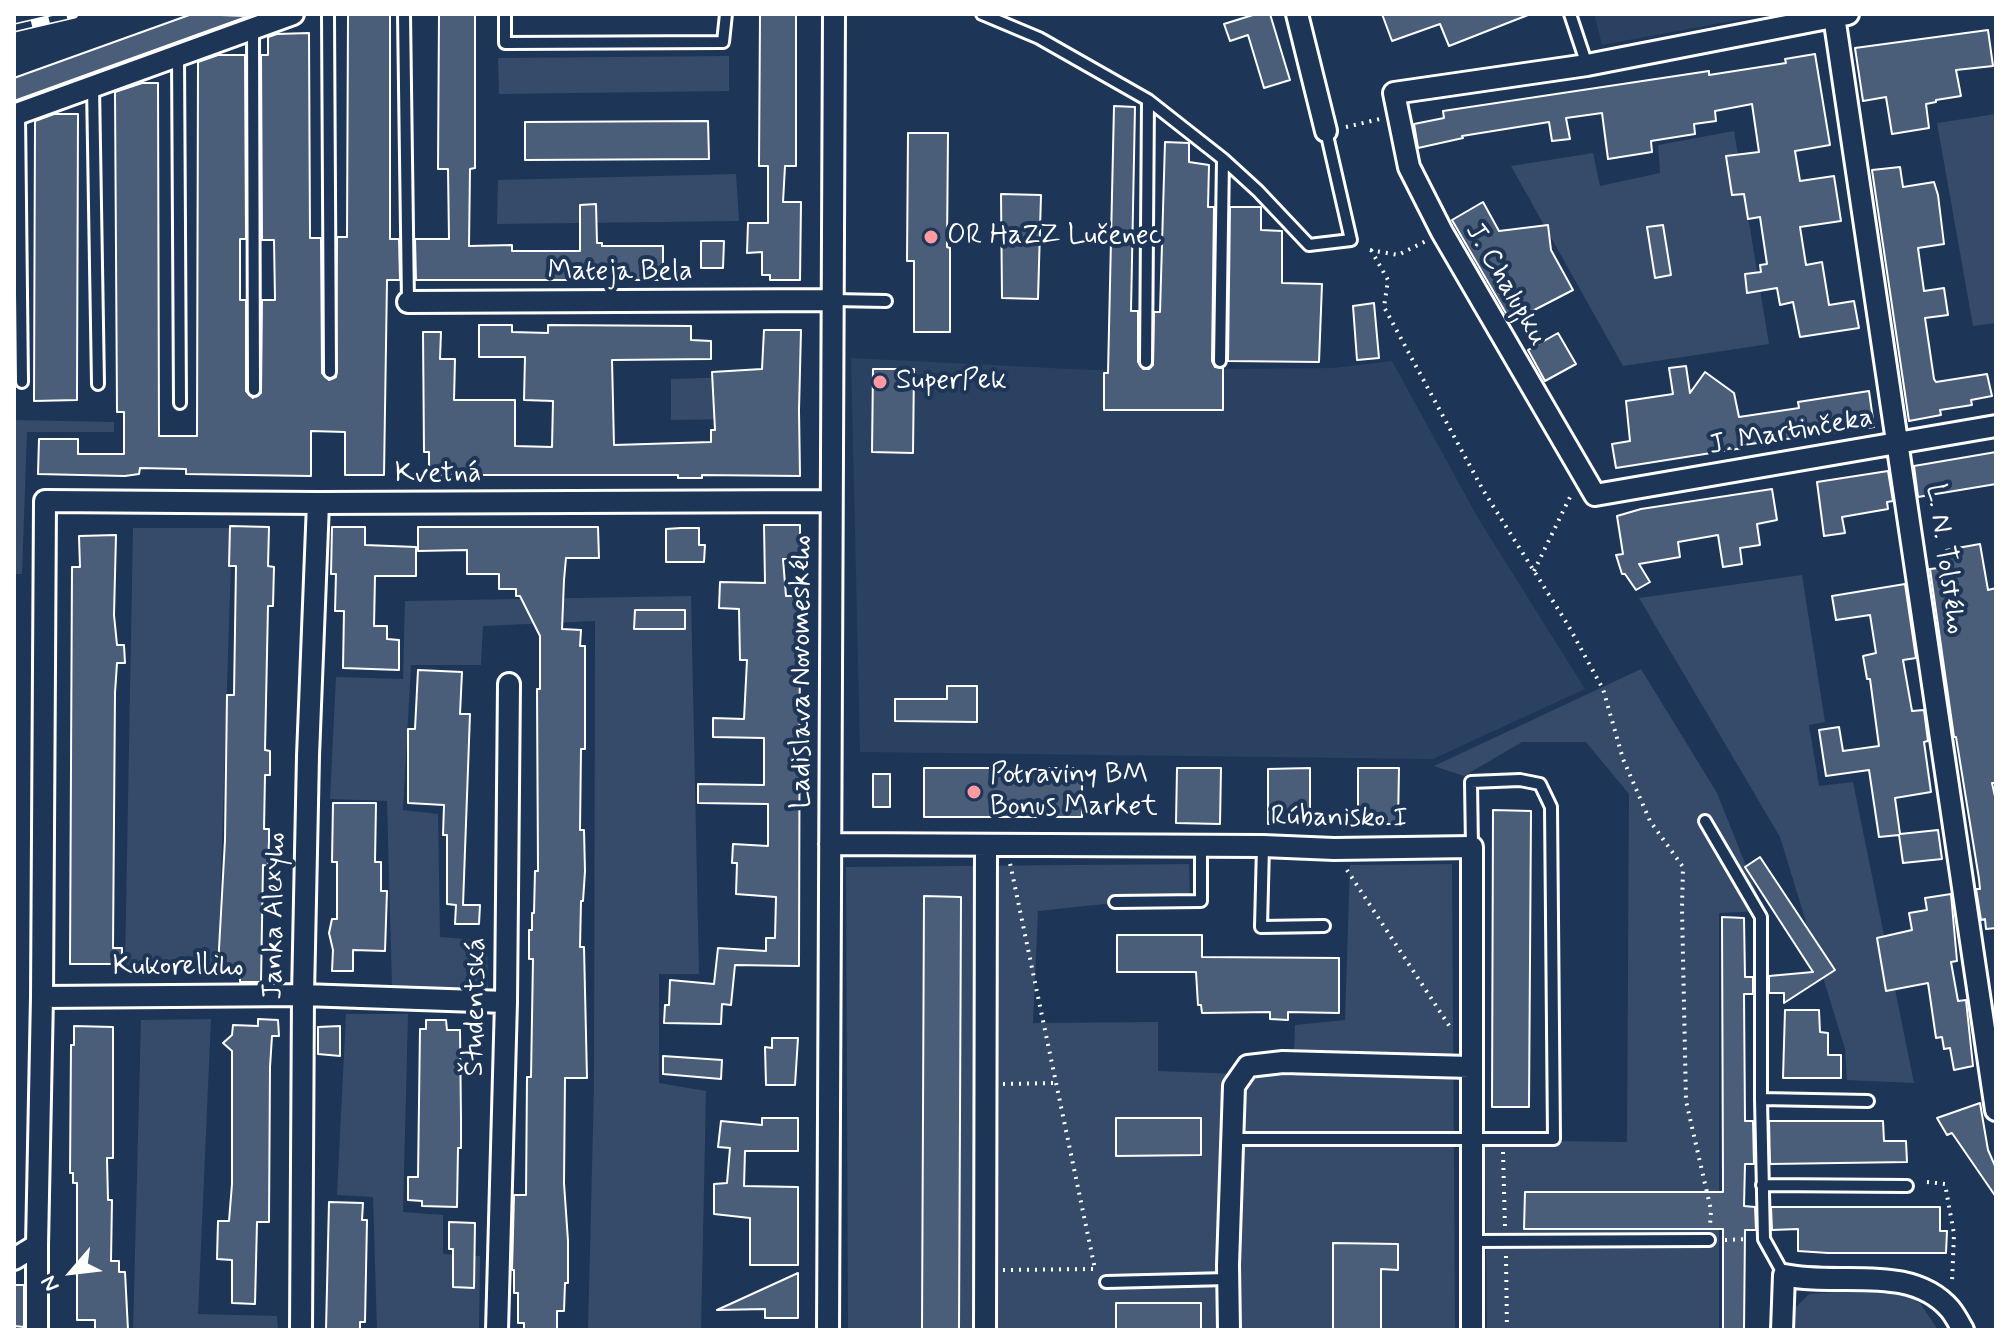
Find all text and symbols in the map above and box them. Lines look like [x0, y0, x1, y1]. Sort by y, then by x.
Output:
street label: J. Chalupku [1456, 218, 1554, 352]
place label: OR HaZZ Lučenec [947, 220, 1162, 254]
marker: OR HaZZ Lučenec [922, 228, 940, 246]
street label: Mateja Bela [547, 256, 693, 290]
place label: SuperPek [896, 365, 1007, 399]
marker: SuperPek [871, 373, 889, 391]
street label: J. Martinčeka [1707, 402, 1875, 464]
street label: Kvetná [395, 458, 481, 492]
street label: L. N. Tolstého [1917, 482, 1971, 636]
street label: Ladislava Novomeského [786, 535, 820, 809]
place label: Potraviny BM Bonus Market [990, 759, 1158, 825]
marker: Potraviny BM Bonus Market [965, 783, 983, 801]
street label: Rúbanisko I [1270, 801, 1408, 837]
street label: Janka Alexyho [258, 832, 294, 1000]
street label: Študentská [459, 937, 495, 1077]
street label: Kukorelliho [112, 951, 244, 985]
north arrow [32, 1232, 112, 1312]
text: N [35, 1270, 67, 1296]

